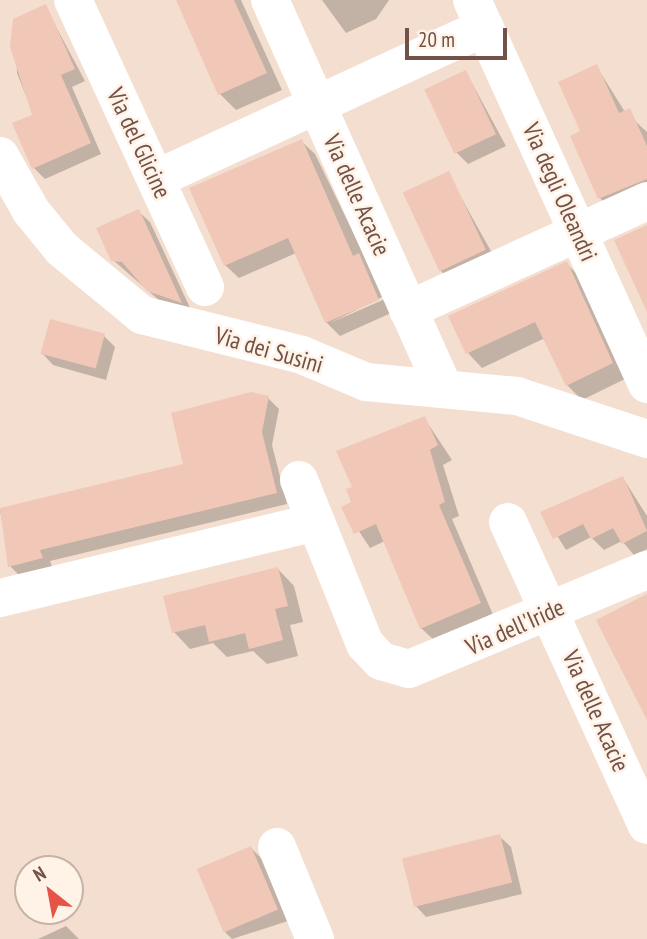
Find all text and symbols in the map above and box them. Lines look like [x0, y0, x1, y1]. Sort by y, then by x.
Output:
scale bar [409, 14, 510, 58]
text: 20 m [418, 26, 455, 53]
street label: Via del Glicine [101, 83, 177, 203]
street label: Via degli Oleandri [517, 118, 603, 266]
street label: Via delle Acacie [317, 130, 397, 260]
street label: Via dei Susini [212, 321, 326, 379]
street label: Via dell'Iride [461, 593, 569, 661]
street label: Via delle Acacie [556, 646, 636, 776]
north arrow [14, 855, 84, 925]
text: N [29, 861, 50, 887]

